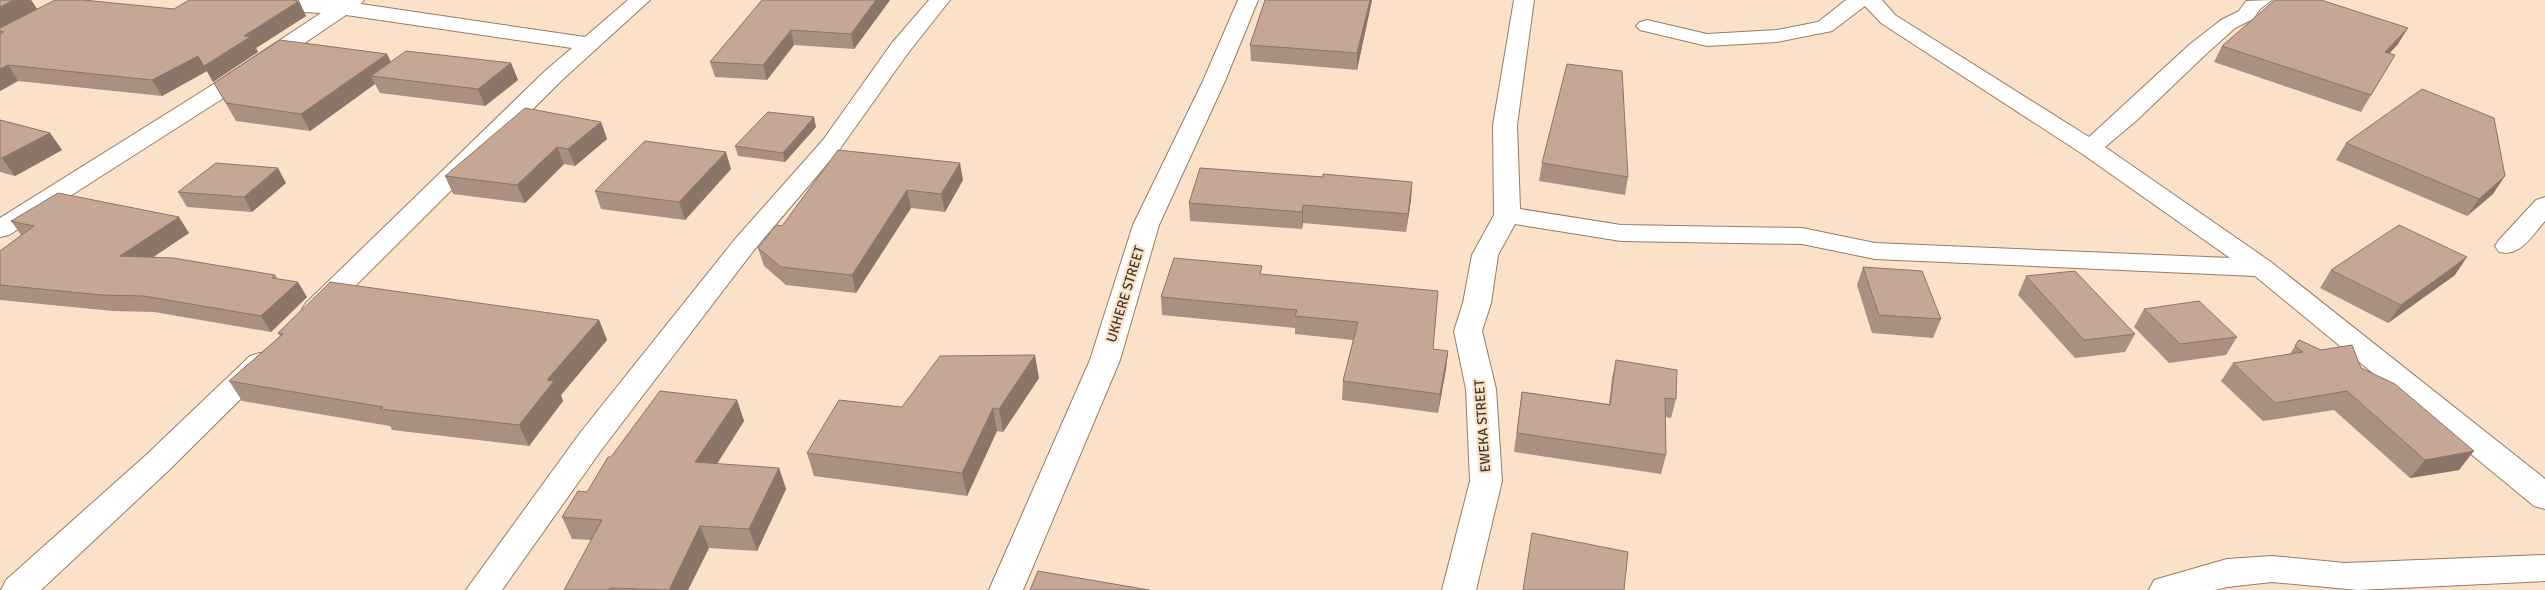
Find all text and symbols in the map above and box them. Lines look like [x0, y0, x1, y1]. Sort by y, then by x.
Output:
street label: UKHERE STREET [1103, 244, 1148, 344]
street label: EWEKA STREET [1471, 379, 1494, 473]

